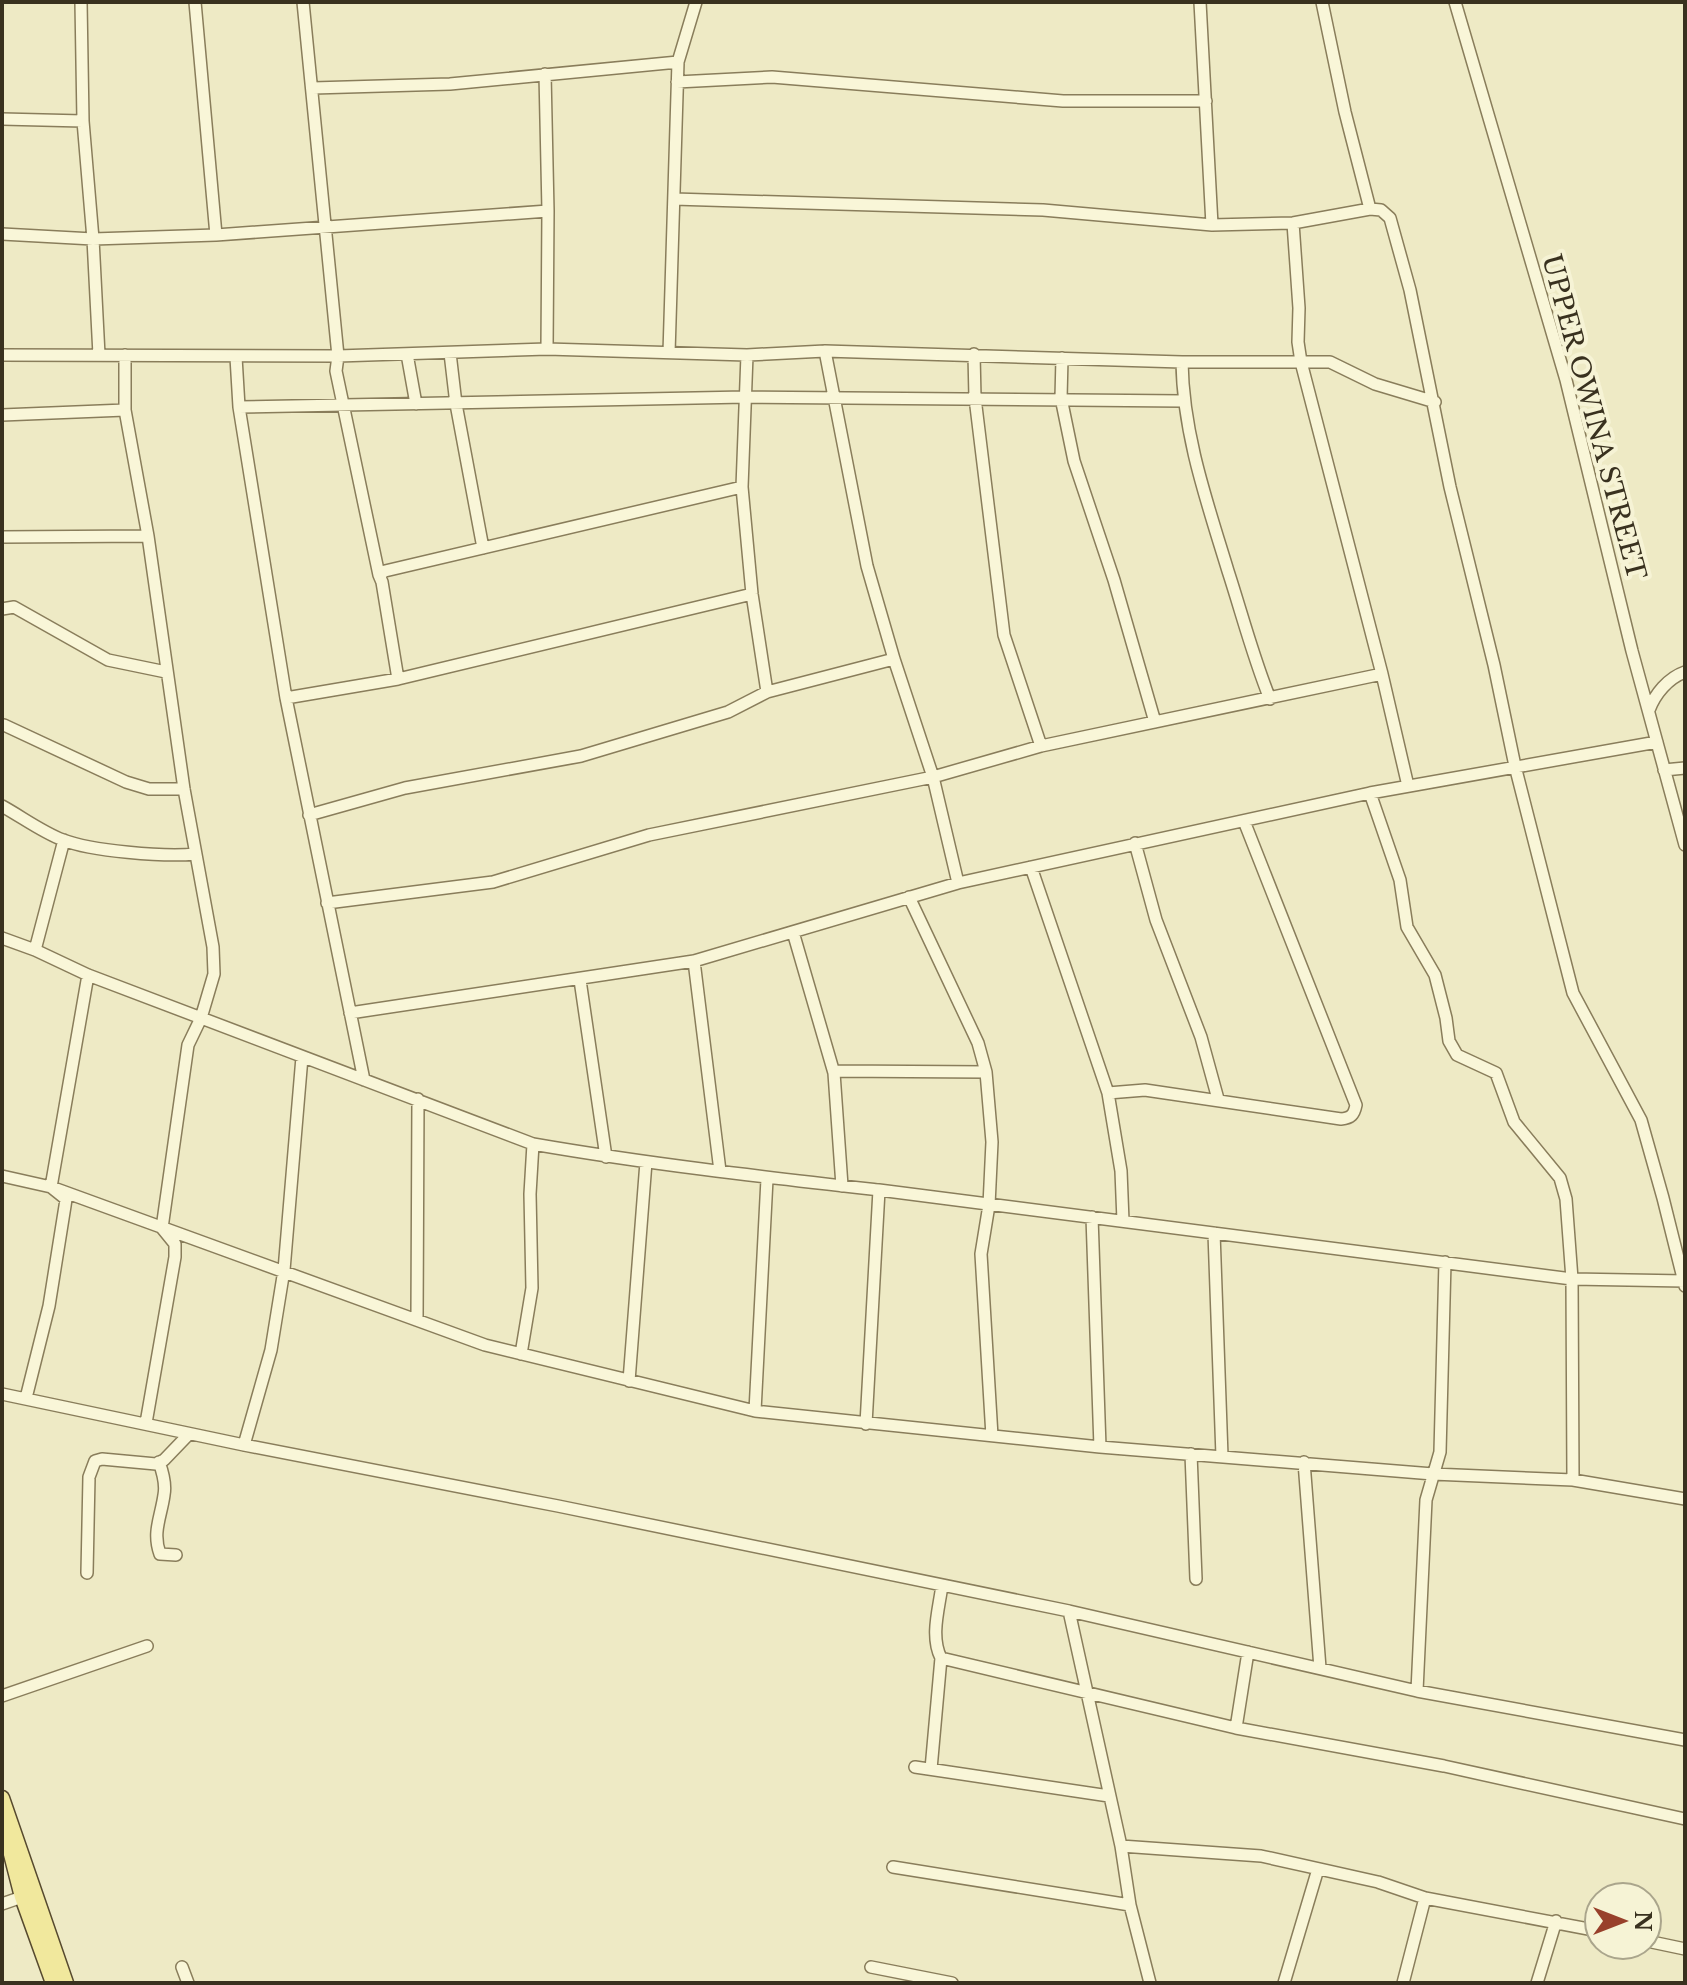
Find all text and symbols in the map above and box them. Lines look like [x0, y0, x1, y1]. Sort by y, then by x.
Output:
street label: UPPER OWINA STREET [1535, 251, 1653, 583]
north arrow [1583, 1881, 1663, 1961]
text: N [1629, 1911, 1656, 1932]

